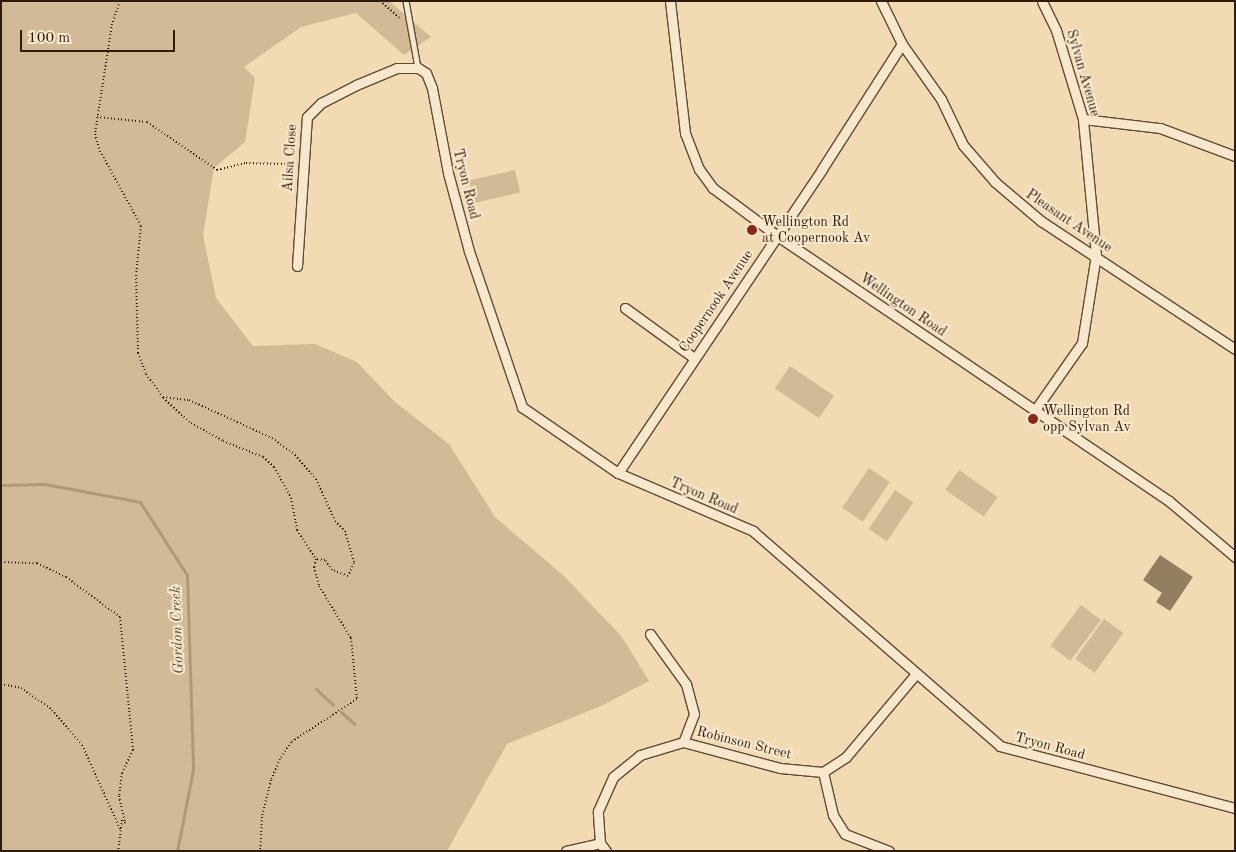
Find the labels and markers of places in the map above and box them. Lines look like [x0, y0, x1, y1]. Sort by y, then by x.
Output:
place label: Wellington Rd at Coopernook Av [762, 214, 870, 246]
marker: Wellington Rd at Coopernook Av [746, 224, 758, 236]
place label: Wellington Rd opp Sylvan Av [1043, 403, 1131, 436]
marker: Wellington Rd opp Sylvan Av [1027, 413, 1039, 425]

